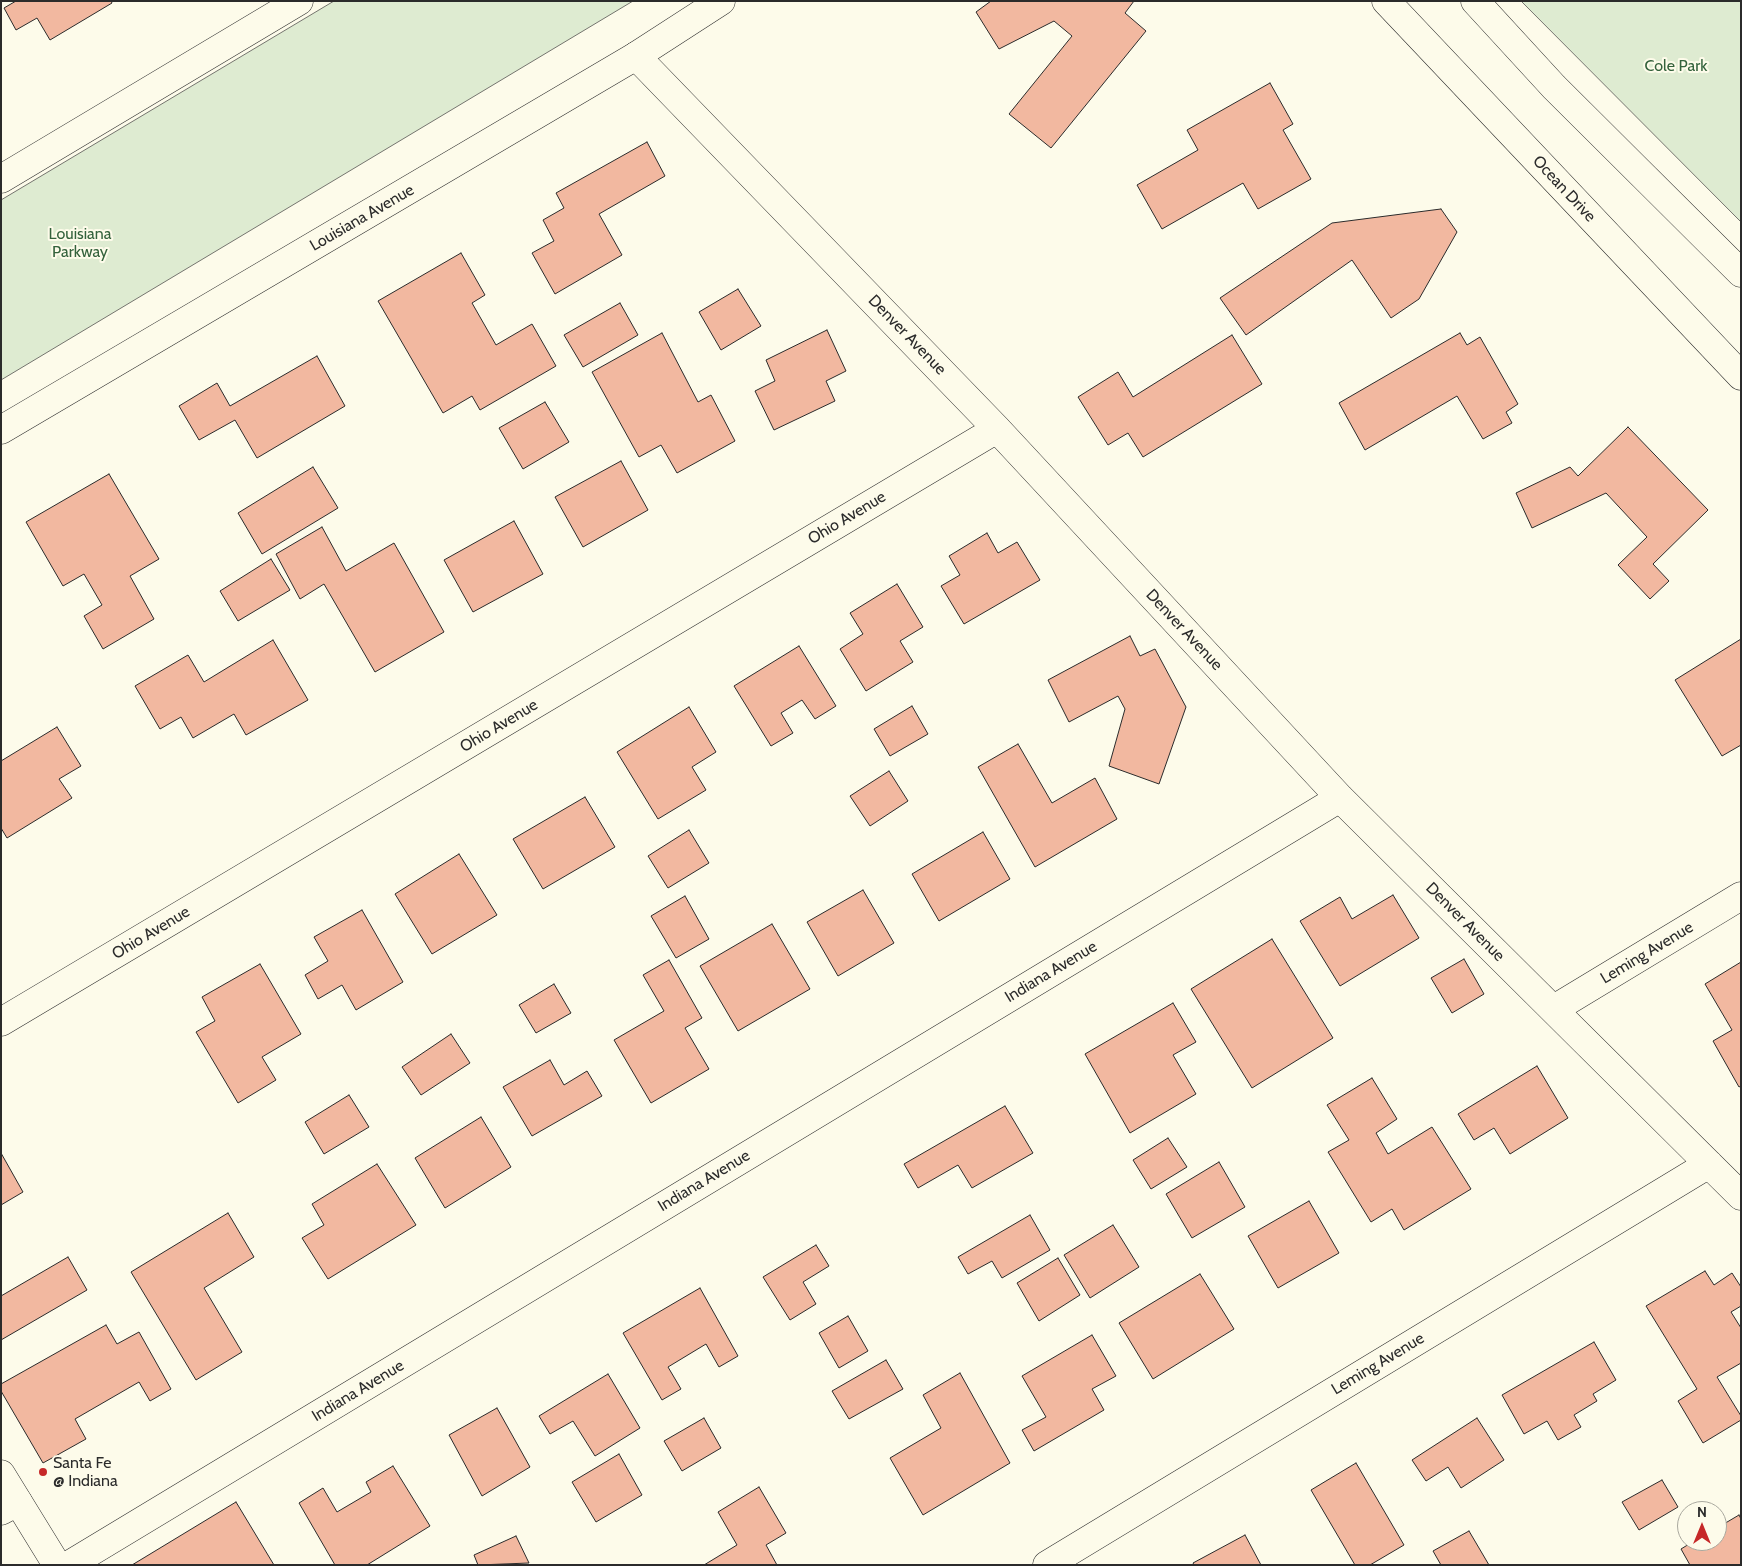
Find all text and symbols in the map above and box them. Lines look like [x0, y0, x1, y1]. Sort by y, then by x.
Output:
park label: Cole Park [1645, 56, 1707, 76]
street label: Ocean Drive [1528, 152, 1600, 226]
street label: Louisiana Avenue [306, 180, 418, 256]
park label: Louisiana Parkway [49, 224, 111, 262]
street label: Denver Avenue [864, 291, 950, 379]
street label: Ohio Avenue [805, 487, 889, 549]
street label: Denver Avenue [1142, 586, 1226, 674]
street label: Ohio Avenue [457, 695, 541, 757]
street label: Denver Avenue [1422, 879, 1508, 965]
street label: Ohio Avenue [109, 902, 193, 964]
street label: Leming Avenue [1597, 918, 1697, 988]
street label: Indiana Avenue [1002, 937, 1100, 1007]
street label: Indiana Avenue [655, 1146, 753, 1216]
street label: Leming Avenue [1328, 1329, 1428, 1399]
street label: Indiana Avenue [309, 1356, 407, 1426]
place label: Santa Fe @ Indiana [53, 1453, 118, 1491]
marker: Santa Fe @ Indiana [37, 1466, 49, 1478]
north arrow [1677, 1501, 1727, 1551]
text: N [1697, 1503, 1707, 1521]

